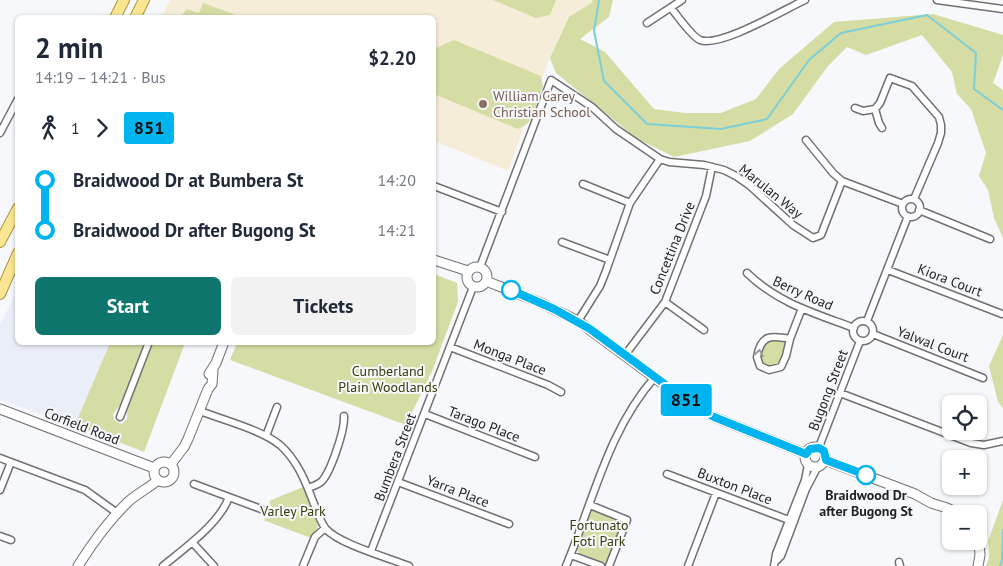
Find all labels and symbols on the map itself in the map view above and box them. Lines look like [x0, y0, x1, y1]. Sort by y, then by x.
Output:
place label: William Carey Christian School [493, 87, 590, 121]
marker: William Carey Christian School [477, 98, 489, 110]
street label: Marulan Way [735, 160, 807, 223]
street label: Concettina Drive [645, 199, 699, 297]
street label: Kiora Court [915, 259, 985, 301]
street label: Berry Road [770, 272, 836, 314]
unlabelled marker [501, 280, 521, 300]
street label: Yalwal Court [895, 322, 972, 366]
street label: Monga Place [471, 335, 549, 379]
street label: Bugong Street [804, 347, 852, 433]
one-way arrow [753, 349, 764, 357]
park label: Cumberland Plain Woodlands [338, 362, 438, 396]
line badge: 851 [657, 384, 715, 416]
street label: Tarago Place [445, 402, 523, 446]
street label: Corfield Road [42, 403, 122, 449]
street label: Bumbera Street [370, 410, 420, 504]
street label: Buxton Place [695, 464, 775, 508]
marker: Braidwood Dr after Bugong St [856, 465, 876, 485]
street label: Yarra Place [424, 471, 492, 511]
place label: Braidwood Dr after Bugong St [819, 486, 913, 520]
park label: Varley Park [259, 502, 326, 520]
park label: Fortunato Foti Park [570, 516, 628, 550]

